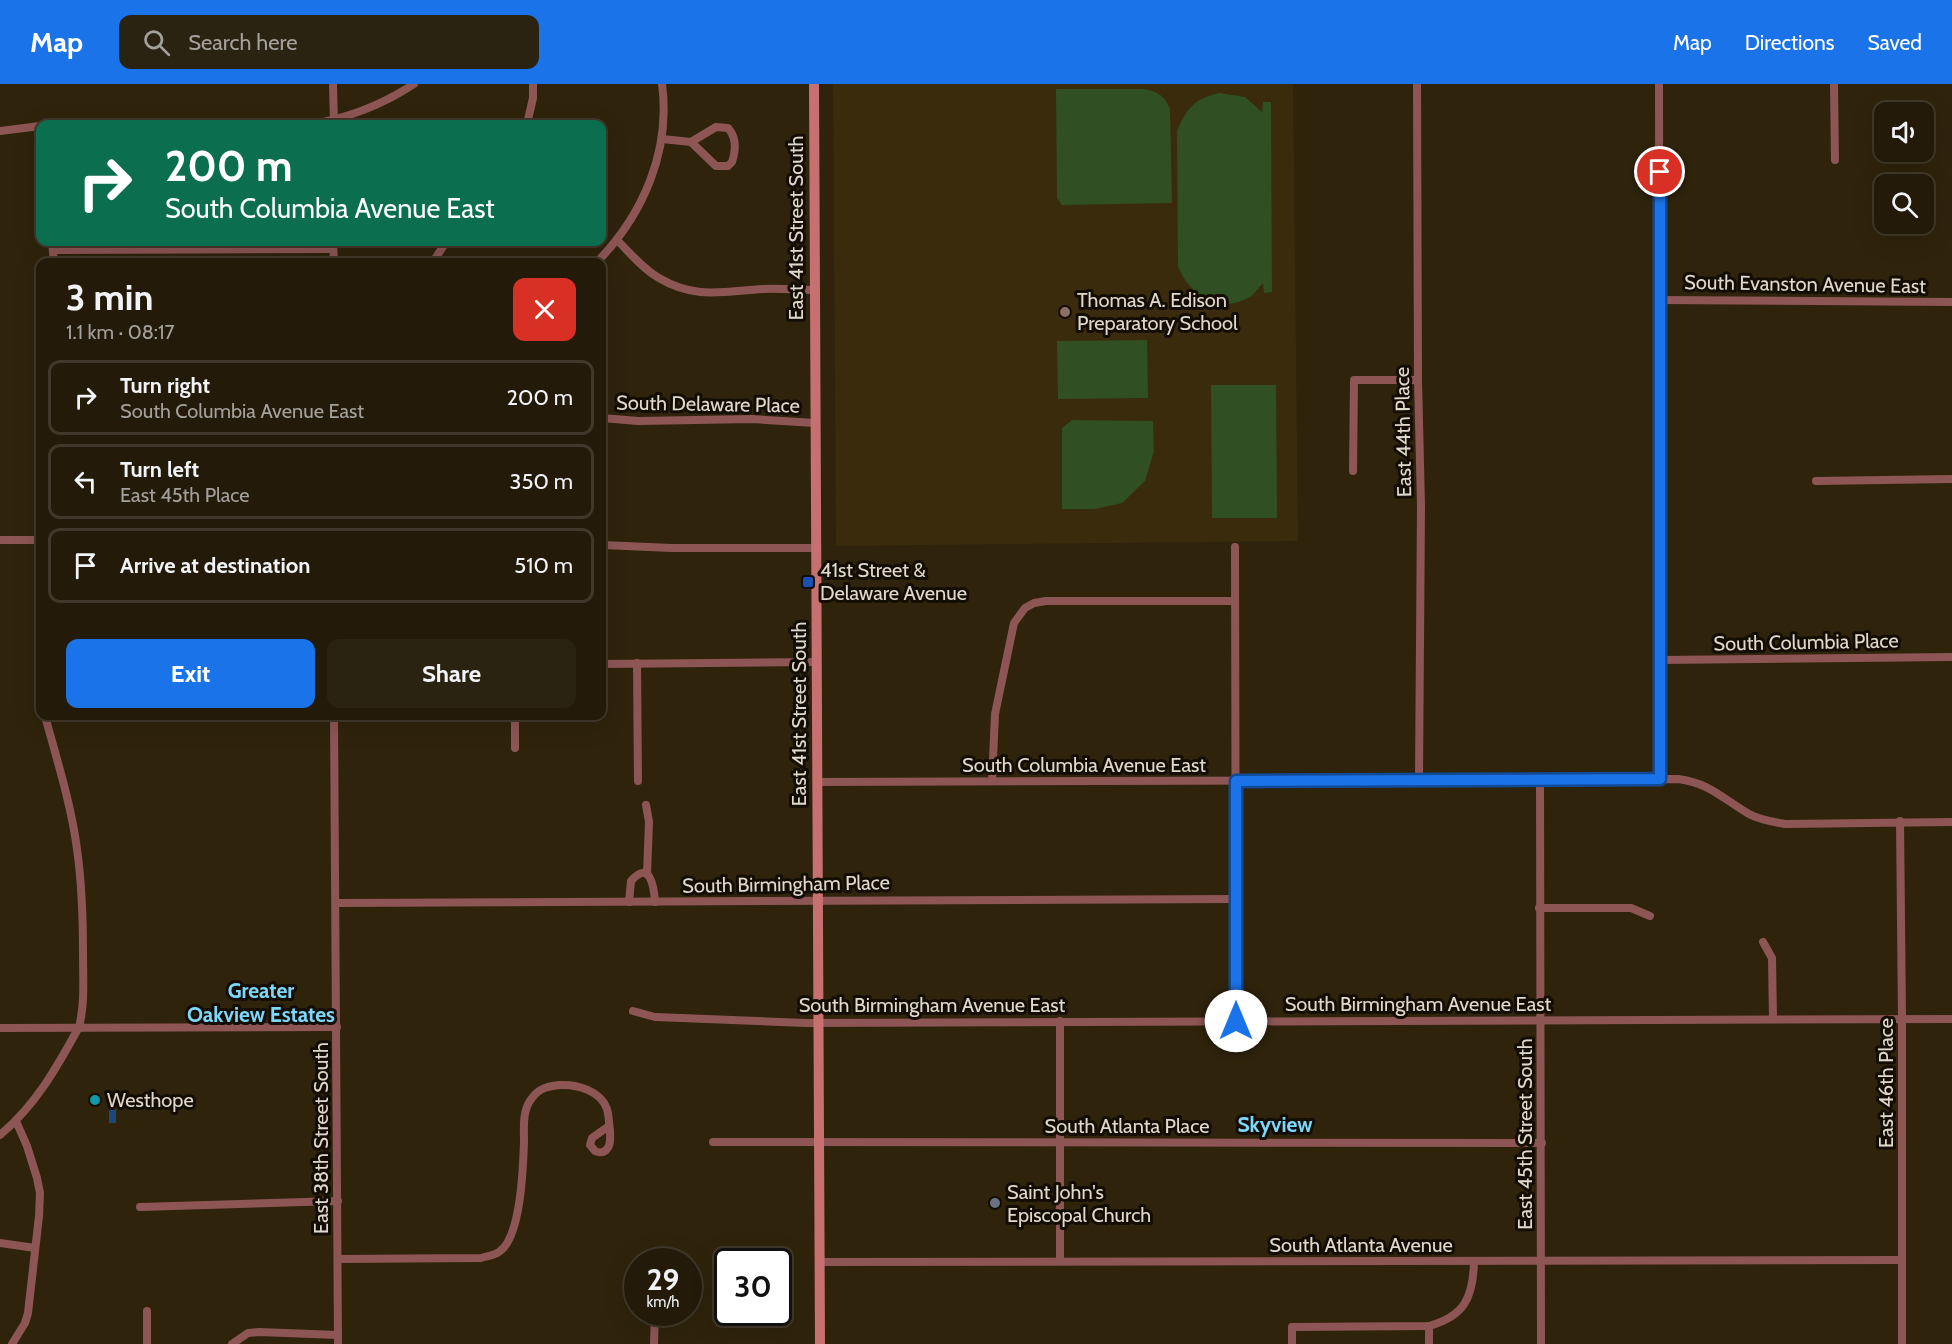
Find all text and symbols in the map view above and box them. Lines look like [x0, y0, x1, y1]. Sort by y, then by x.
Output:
search box [119, 15, 539, 69]
text: Map [30, 25, 83, 59]
icon: search [140, 26, 173, 59]
text: Search here [188, 29, 297, 56]
text: Map [1673, 30, 1712, 55]
text: Directions [1745, 30, 1834, 55]
text: Saved [1867, 30, 1922, 55]
map controls [1874, 102, 1934, 234]
button: sound [1874, 102, 1934, 162]
street label: East 41st Street South [784, 136, 808, 320]
text: 200 m [165, 140, 292, 192]
icon: right [66, 144, 144, 222]
pin [1634, 146, 1685, 197]
icon: arrive [1643, 155, 1676, 188]
button: search [1874, 174, 1934, 234]
text: South Columbia Avenue East [165, 192, 495, 225]
street label: South Evanston Avenue East [1684, 270, 1926, 298]
text: 3 min [66, 275, 153, 319]
button: close [513, 278, 576, 341]
place label: Thomas A. Edison Preparatory School [1077, 288, 1238, 335]
marker: Thomas A. Edison Preparatory School [1058, 305, 1072, 319]
text: 1.1 km · 08:17 [66, 320, 175, 344]
street label: East 44th Place [1390, 367, 1416, 497]
text: Turn right [120, 372, 210, 399]
icon: right [69, 381, 102, 414]
text: 200 m [507, 384, 573, 411]
street label: South Delaware Place [616, 390, 800, 418]
text: South Columbia Avenue East [120, 399, 364, 423]
text: Turn left [120, 456, 199, 483]
icon: left [69, 465, 102, 498]
text: 350 m [510, 468, 573, 495]
text: East 45th Place [120, 483, 250, 507]
icon: arrive [69, 549, 102, 582]
text: Arrive at destination [120, 552, 310, 579]
text: 510 m [514, 552, 573, 579]
place label: 41st Street & Delaware Avenue [820, 558, 967, 605]
marker: 41st Street & Delaware Avenue [801, 575, 815, 589]
street label: East 41st Street South [787, 622, 811, 806]
street label: South Columbia Place [1713, 628, 1899, 656]
button: Exit [66, 639, 315, 708]
button: Share [327, 639, 576, 708]
street label: South Columbia Avenue East [962, 753, 1206, 777]
street label: South Birmingham Place [682, 870, 890, 898]
district label: Greater Oakview Estates [187, 978, 335, 1027]
position arrow [1204, 989, 1268, 1053]
street label: South Birmingham Avenue East [1285, 992, 1552, 1016]
street label: South Birmingham Avenue East [799, 993, 1066, 1017]
street label: East 46th Place [1874, 1018, 1898, 1148]
street label: East 45th Street South [1513, 1038, 1537, 1230]
street label: East 38th Street South [309, 1042, 333, 1234]
place label: Westhope [107, 1088, 194, 1112]
marker: Westhope [88, 1093, 102, 1107]
district label: Skyview [1237, 1112, 1313, 1137]
street label: South Atlanta Place [1045, 1114, 1209, 1138]
place label: Saint John's Episcopal Church [1007, 1180, 1151, 1227]
marker: Saint John's Episcopal Church [988, 1196, 1002, 1210]
street label: South Atlanta Avenue [1269, 1233, 1453, 1257]
speed limit sign: 30 [714, 1248, 792, 1326]
text: 29 [647, 1261, 679, 1298]
text: km/h [647, 1293, 679, 1311]

